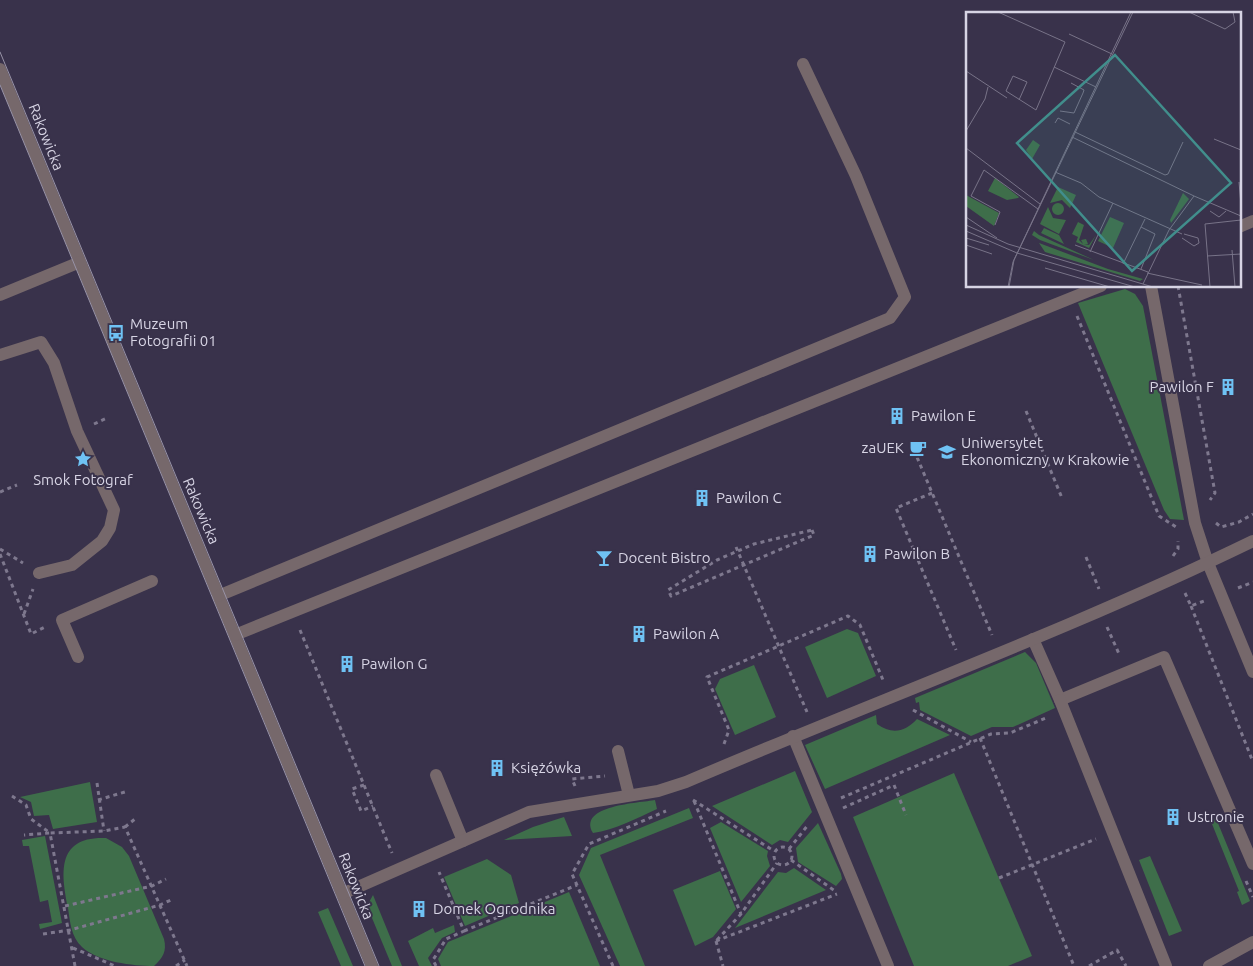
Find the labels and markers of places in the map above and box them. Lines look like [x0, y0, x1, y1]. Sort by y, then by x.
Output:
place label: Muzeum Fotografii 01 [130, 315, 217, 349]
bus stop icon: Muzeum Fotografii 01 [106, 323, 126, 343]
building icon: Pawilon F [1218, 377, 1238, 397]
place label: Pawilon F [1150, 378, 1214, 395]
building icon: Pawilon E [887, 406, 907, 426]
place label: Pawilon E [911, 407, 976, 424]
place label: Uniwersytet Ekonomiczny w Krakowie [961, 434, 1130, 468]
cafe icon: zaUEK [908, 438, 928, 458]
place label: zaUEK [862, 439, 904, 456]
school or university icon: Uniwersytet Ekonomiczny w Krakowie [937, 442, 957, 462]
place icon: Smok Fotograf [73, 449, 93, 469]
place label: Smok Fotograf [33, 471, 133, 488]
building icon: Pawilon C [692, 488, 712, 508]
place label: Pawilon C [716, 489, 782, 506]
building icon: Pawilon B [860, 544, 880, 564]
place label: Pawilon B [884, 545, 950, 562]
bar icon: Docent Bistro [594, 548, 614, 568]
place label: Docent Bistro [618, 549, 711, 566]
building icon: Pawilon A [629, 624, 649, 644]
place label: Pawilon A [653, 625, 720, 642]
building icon: Pawilon G [337, 654, 357, 674]
place label: Pawilon G [361, 655, 427, 672]
building icon: Księżówka [487, 758, 507, 778]
place label: Księżówka [511, 759, 581, 776]
building icon: Ustronie [1163, 807, 1183, 827]
place label: Ustronie [1187, 808, 1245, 825]
building icon: Domek Ogrodnika [409, 899, 429, 919]
place label: Domek Ogrodnika [433, 900, 556, 917]

